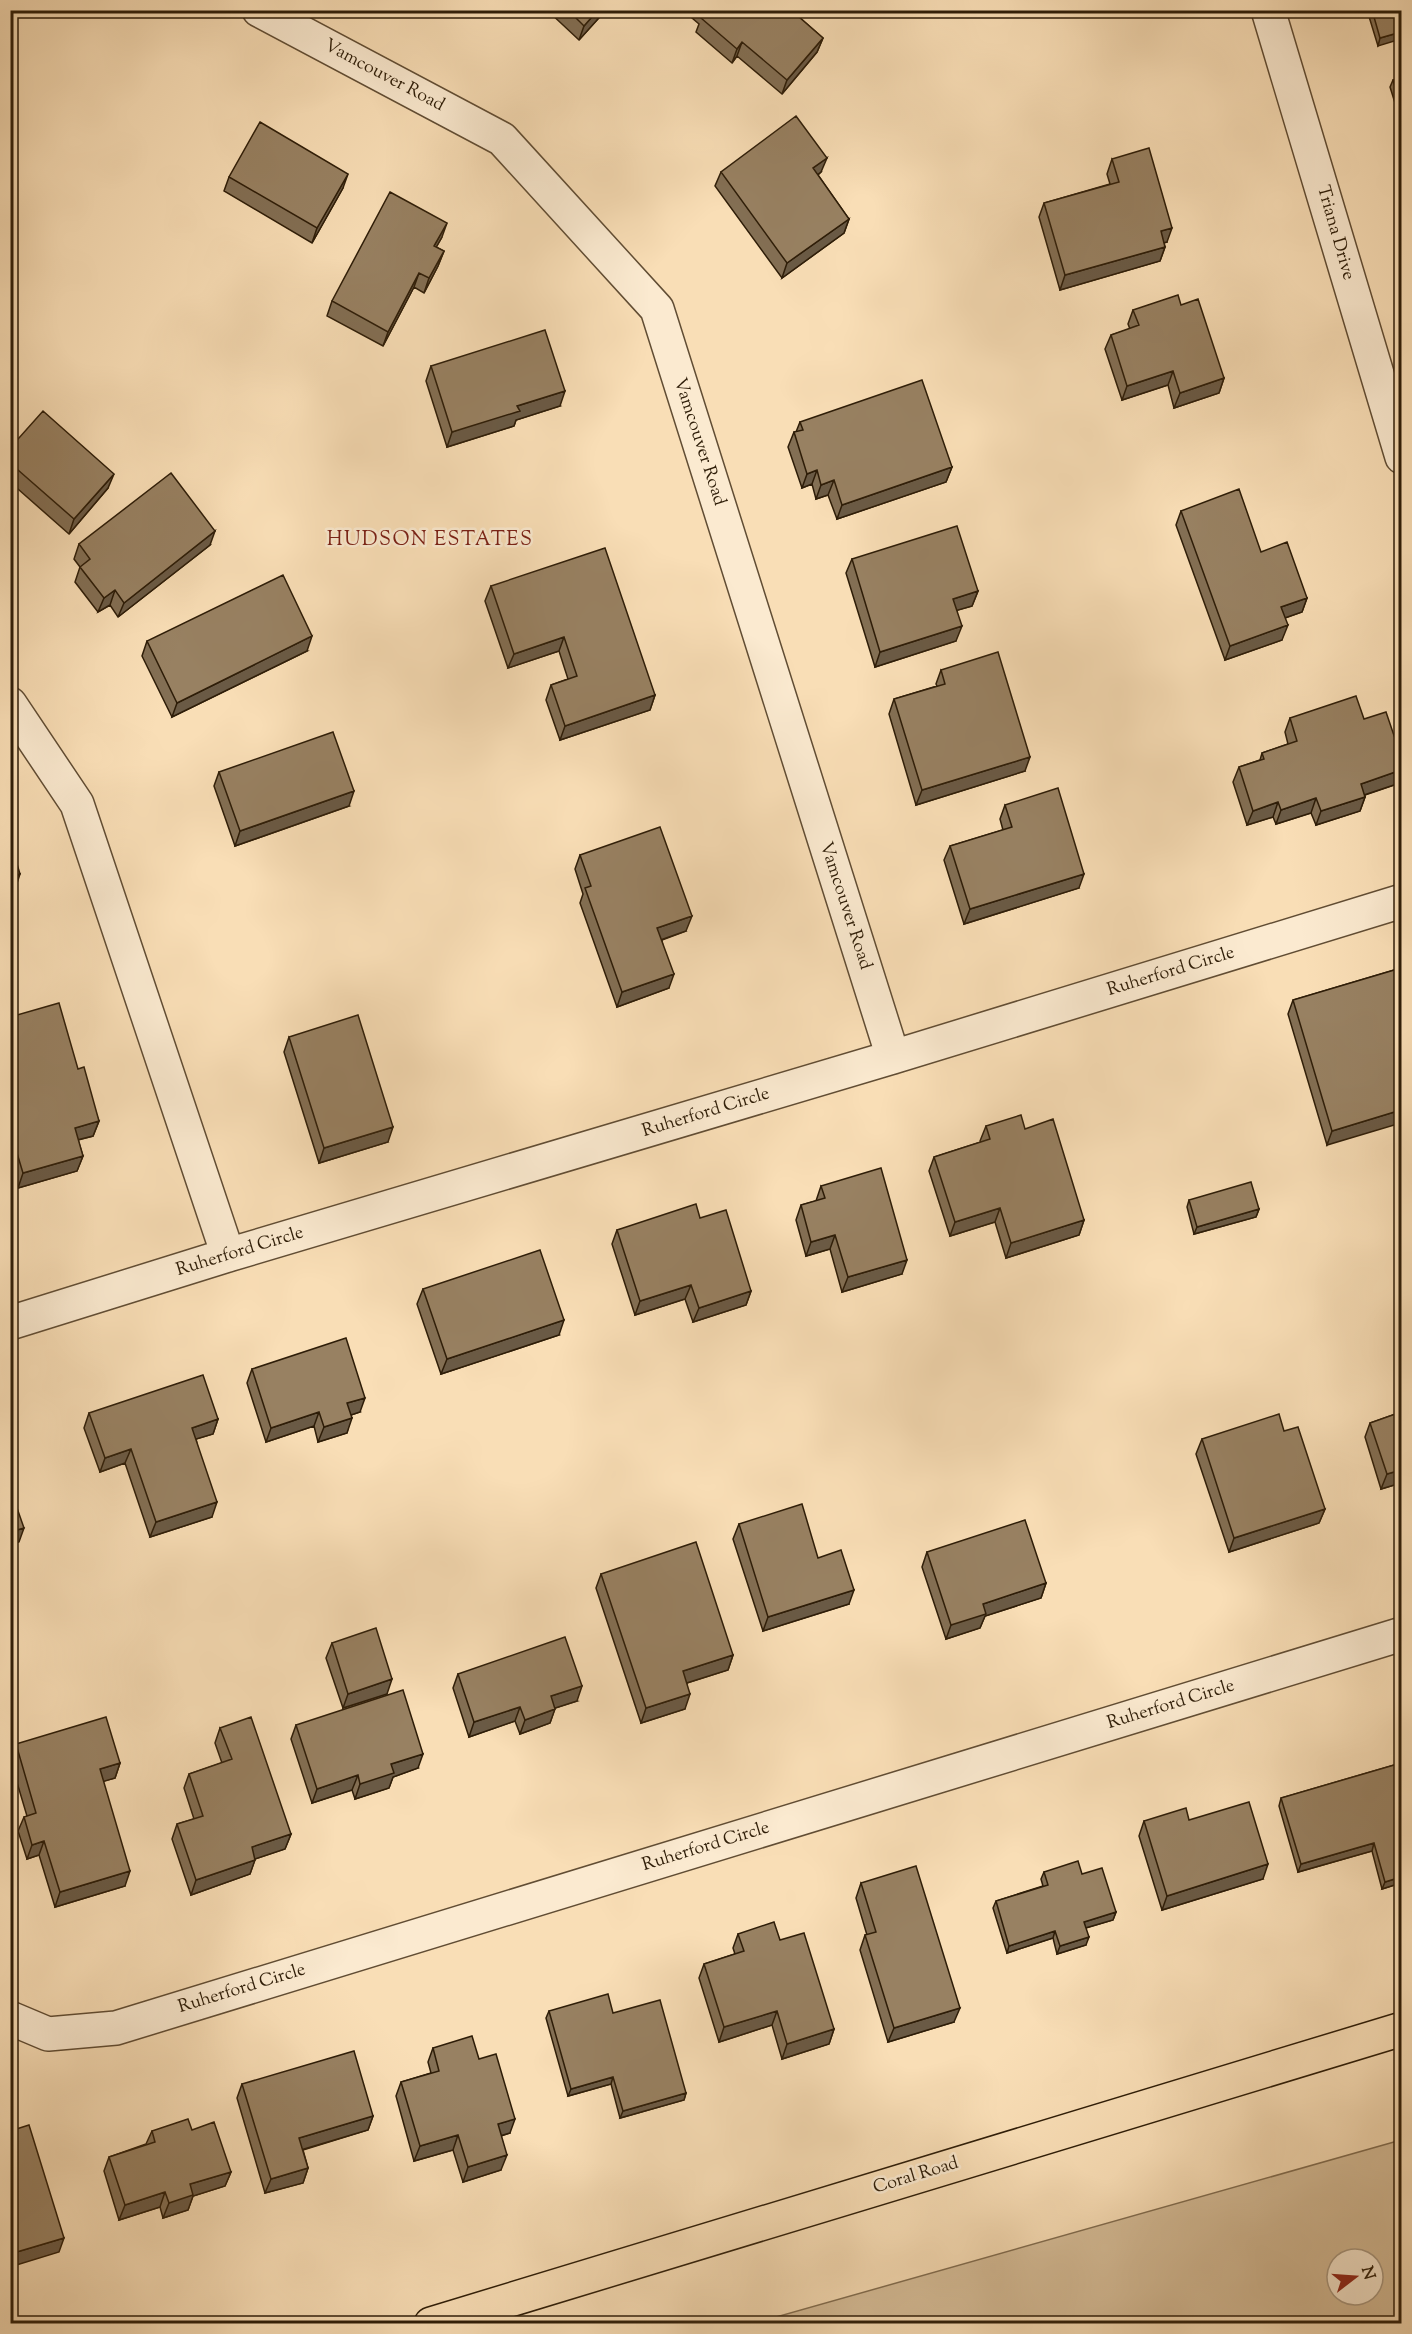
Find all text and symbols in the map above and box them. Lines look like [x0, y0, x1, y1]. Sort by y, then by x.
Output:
street label: Vamcouver Road [319, 33, 449, 119]
street label: Triana Drive [1309, 183, 1361, 283]
street label: Vamcouver Road [666, 375, 732, 509]
district label: HUDSON ESTATES [327, 526, 533, 555]
street label: Vamcouver Road [812, 839, 878, 973]
street label: Ruherford Circle [1104, 940, 1238, 1004]
street label: Ruherford Circle [639, 1081, 773, 1145]
street label: Ruherford Circle [173, 1220, 307, 1284]
street label: Ruherford Circle [1104, 1673, 1238, 1737]
street label: Ruherford Circle [639, 1815, 773, 1879]
street label: Ruherford Circle [175, 1957, 309, 2021]
street label: Coral Road [870, 2151, 962, 2201]
north arrow [1325, 2247, 1385, 2307]
text: N [1354, 2264, 1380, 2283]

